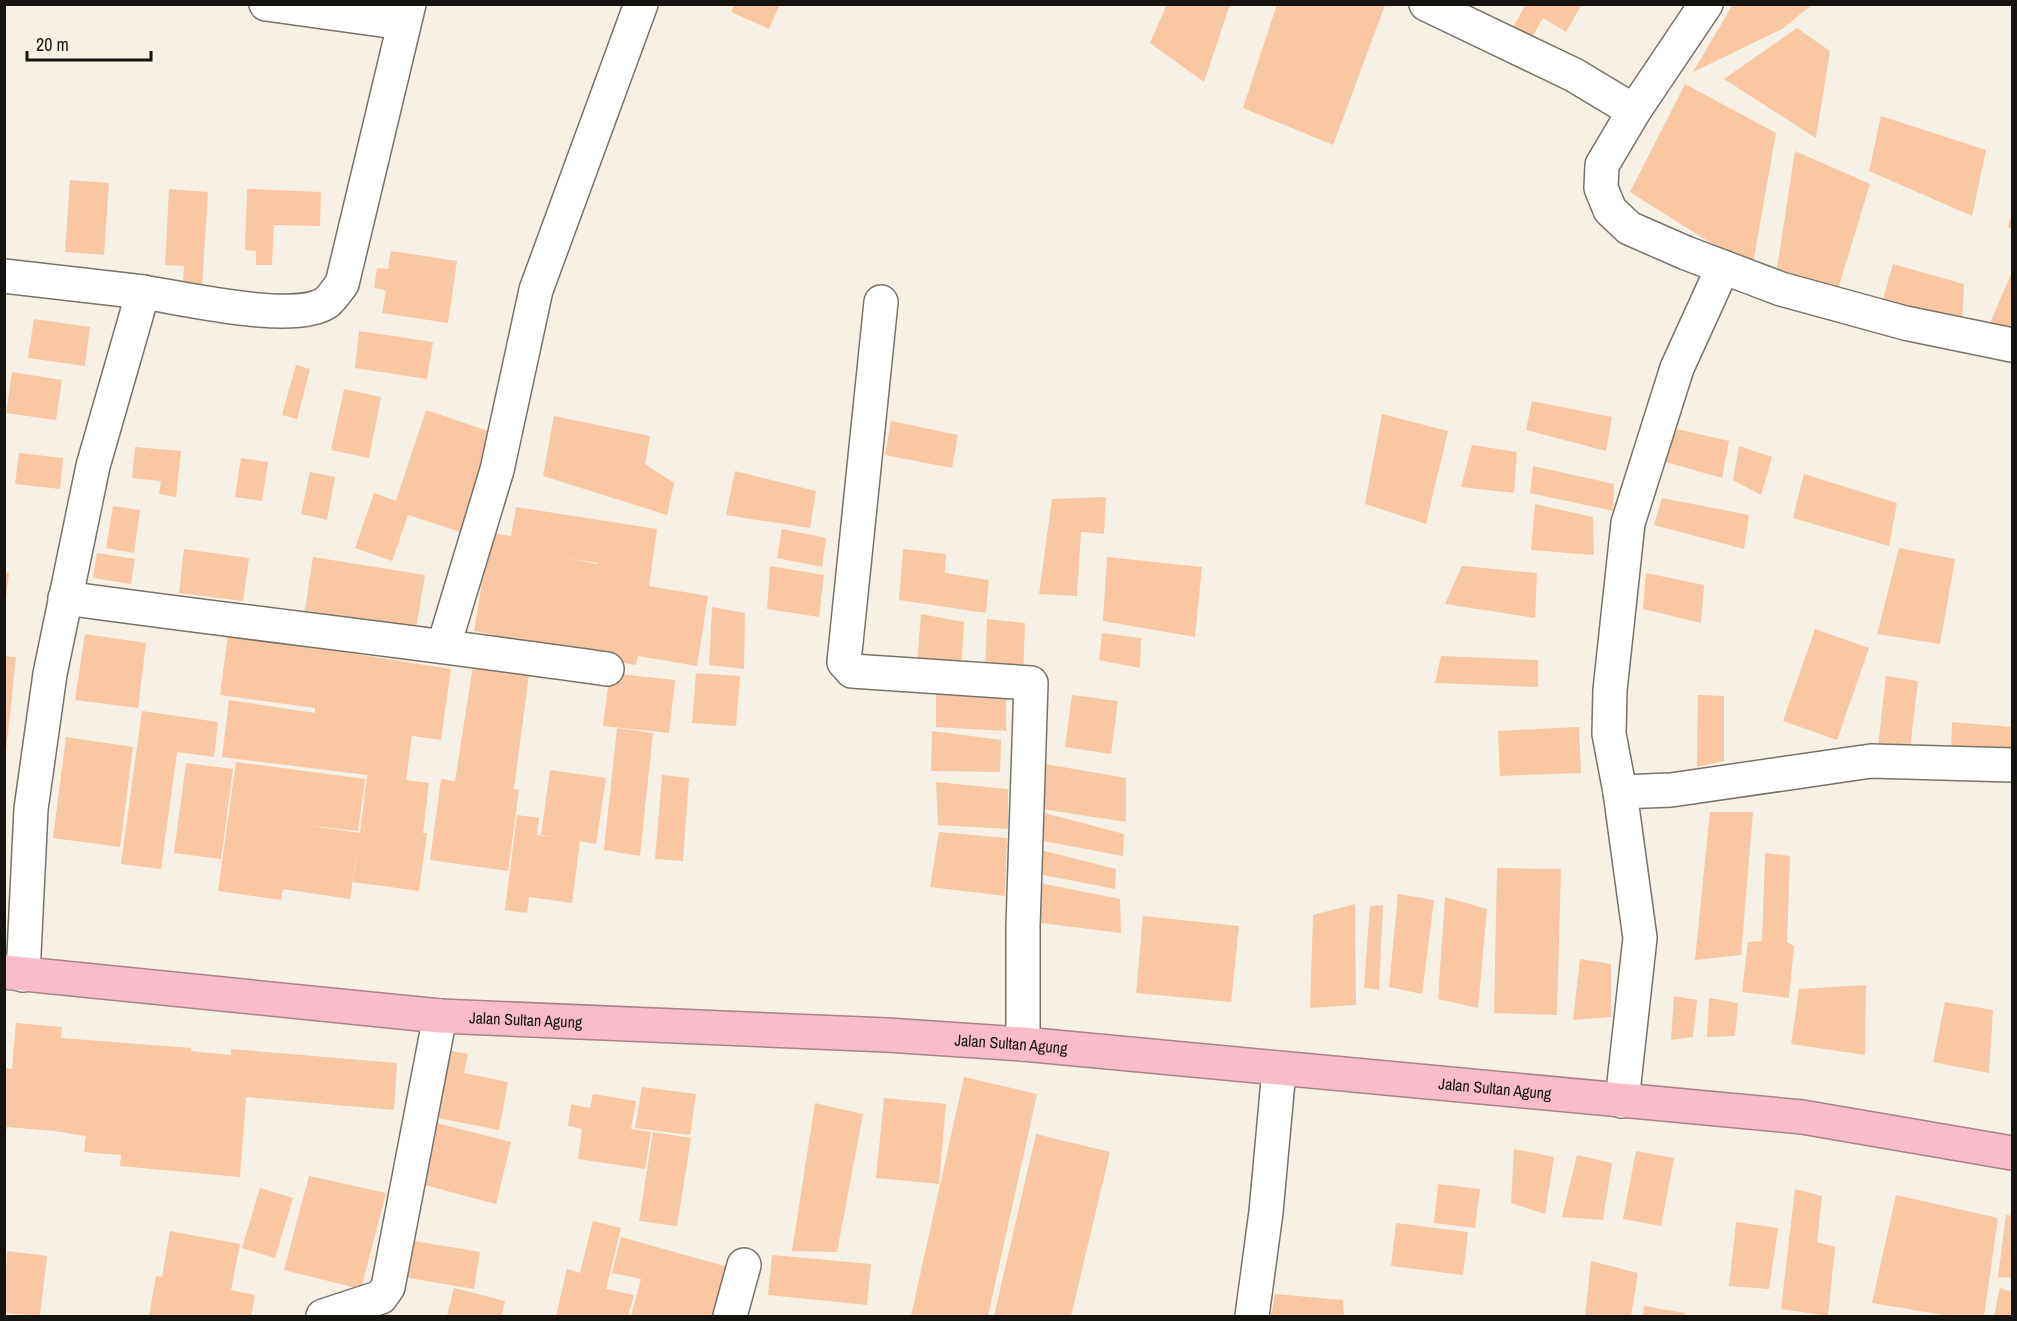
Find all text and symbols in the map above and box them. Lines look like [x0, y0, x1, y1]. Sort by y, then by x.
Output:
scale bar [27, 24, 152, 62]
text: 20 m [36, 32, 69, 57]
street label: Jalan Sultan Agung [469, 1006, 583, 1033]
street label: Jalan Sultan Agung [954, 1029, 1069, 1059]
street label: Jalan Sultan Agung [1438, 1072, 1553, 1105]

